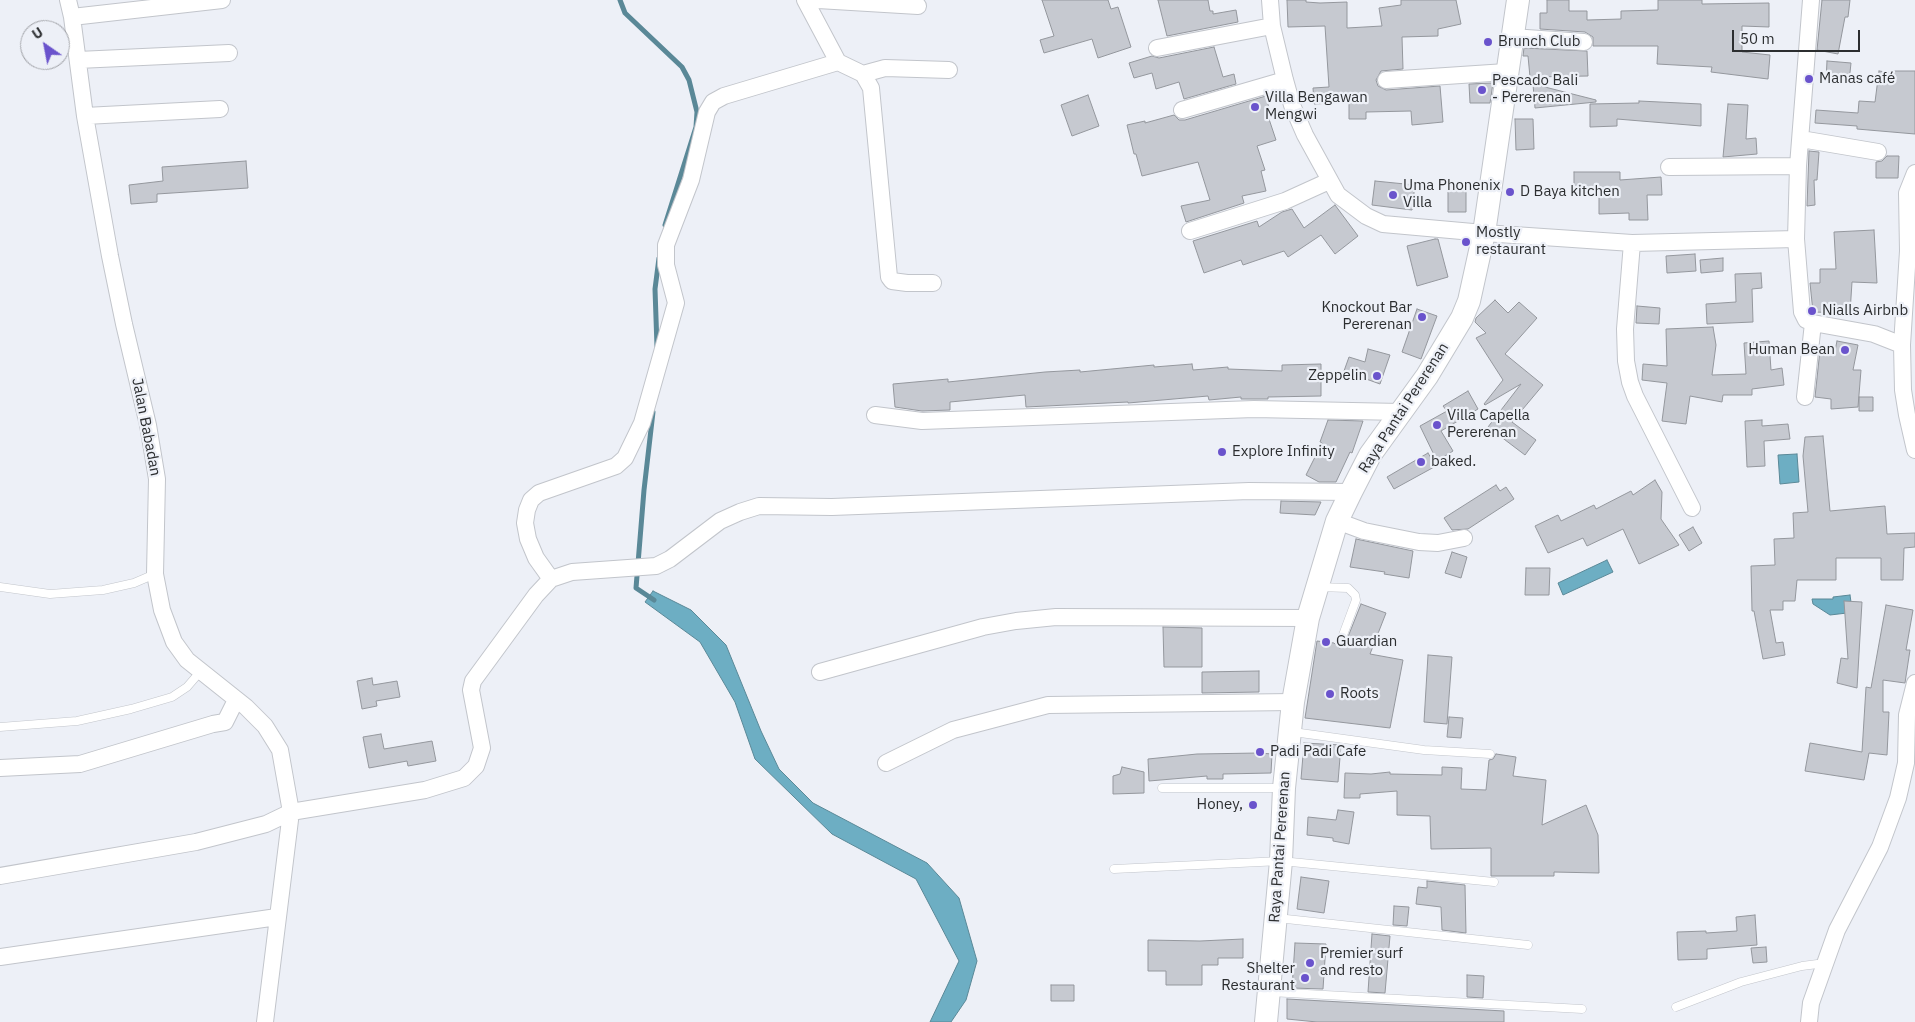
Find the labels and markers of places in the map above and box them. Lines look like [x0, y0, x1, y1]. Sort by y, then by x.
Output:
place label: Brunch Club [1498, 33, 1581, 51]
marker: Brunch Club [1482, 36, 1494, 48]
place label: Manas café [1819, 70, 1895, 88]
place label: Pescado Bali - Pererenan [1492, 72, 1578, 107]
marker: Manas café [1803, 73, 1815, 85]
marker: Pescado Bali - Pererenan [1476, 84, 1488, 96]
place label: Villa Bengawan Mengwi [1265, 89, 1368, 124]
marker: Villa Bengawan Mengwi [1249, 101, 1261, 113]
place label: Uma Phonenix Villa [1403, 177, 1500, 212]
place label: D Baya kitchen [1520, 183, 1620, 201]
marker: D Baya kitchen [1504, 186, 1516, 198]
marker: Uma Phonenix Villa [1387, 189, 1399, 201]
place label: Mostly restaurant [1476, 224, 1546, 259]
marker: Mostly restaurant [1460, 236, 1472, 248]
place label: Knockout Bar Pererenan [1321, 299, 1412, 334]
place label: Nialls Airbnb [1822, 302, 1908, 320]
marker: Nialls Airbnb [1806, 305, 1818, 317]
marker: Knockout Bar Pererenan [1416, 311, 1428, 323]
place label: Human Bean [1748, 341, 1835, 359]
marker: Human Bean [1839, 344, 1851, 356]
place label: Zeppelin [1308, 367, 1367, 385]
marker: Zeppelin [1371, 370, 1383, 382]
place label: Villa Capella Pererenan [1447, 407, 1530, 442]
marker: Villa Capella Pererenan [1431, 419, 1443, 431]
place label: Explore Infinity [1232, 443, 1335, 461]
marker: Explore Infinity [1216, 446, 1228, 458]
place label: baked. [1431, 453, 1476, 471]
marker: baked. [1415, 456, 1427, 468]
place label: Guardian [1336, 633, 1397, 651]
marker: Guardian [1320, 636, 1332, 648]
place label: Roots [1340, 685, 1379, 703]
marker: Roots [1324, 688, 1336, 700]
place label: Padi Padi Cafe [1270, 743, 1366, 761]
marker: Padi Padi Cafe [1254, 746, 1266, 758]
place label: Honey, [1197, 796, 1243, 814]
marker: Honey, [1247, 799, 1259, 811]
place label: Premier surf and resto [1320, 945, 1403, 980]
marker: Premier surf and resto [1304, 957, 1316, 969]
place label: Shelter Restaurant [1221, 960, 1295, 995]
marker: Shelter Restaurant [1299, 972, 1311, 984]

